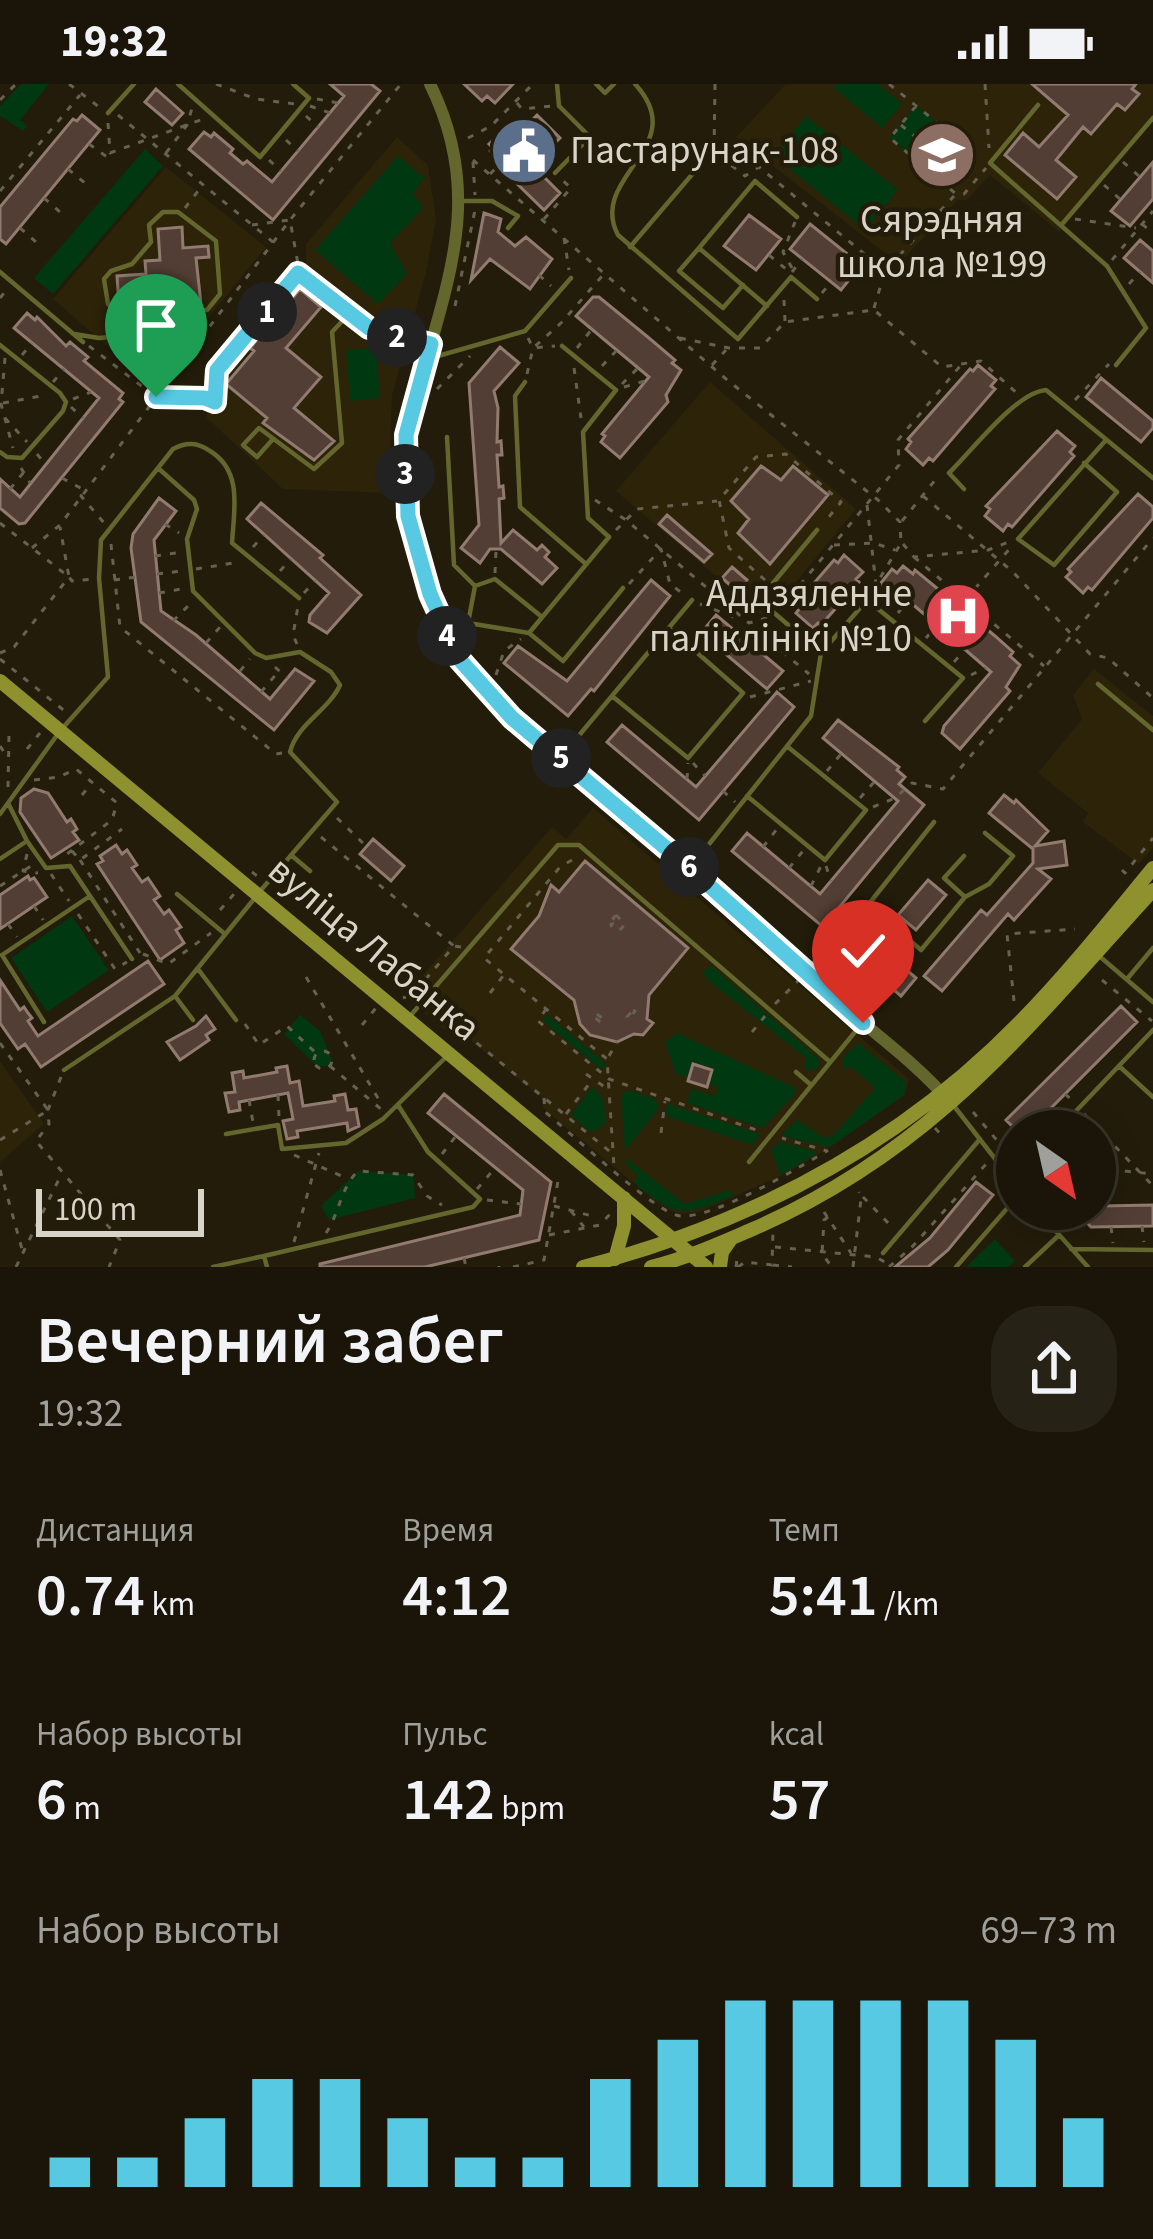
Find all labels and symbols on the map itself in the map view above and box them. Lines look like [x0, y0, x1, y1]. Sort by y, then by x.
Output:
public building icon: Пастарунак-108 [489, 116, 559, 186]
school or university icon: Сярэдняя школа №199 [907, 120, 977, 190]
place label: Пастарунак-108 [570, 123, 839, 179]
place label: Сярэдняя школа №199 [837, 192, 1047, 293]
pin [105, 274, 207, 397]
pin: 1 [237, 282, 297, 342]
pin: 2 [367, 307, 427, 367]
pin: 3 [375, 444, 435, 504]
place label: Аддзяленне паліклінікі №10 [649, 566, 912, 667]
hospital icon: Аддзяленне паліклінікі №10 [923, 581, 993, 651]
pin: 4 [417, 606, 477, 666]
pin: 5 [531, 728, 591, 788]
pin: 6 [659, 837, 719, 897]
street label: вуліца Лабанка [255, 843, 493, 1055]
pin [812, 900, 914, 1023]
north arrow [996, 1110, 1116, 1230]
scale bar [36, 1183, 204, 1236]

